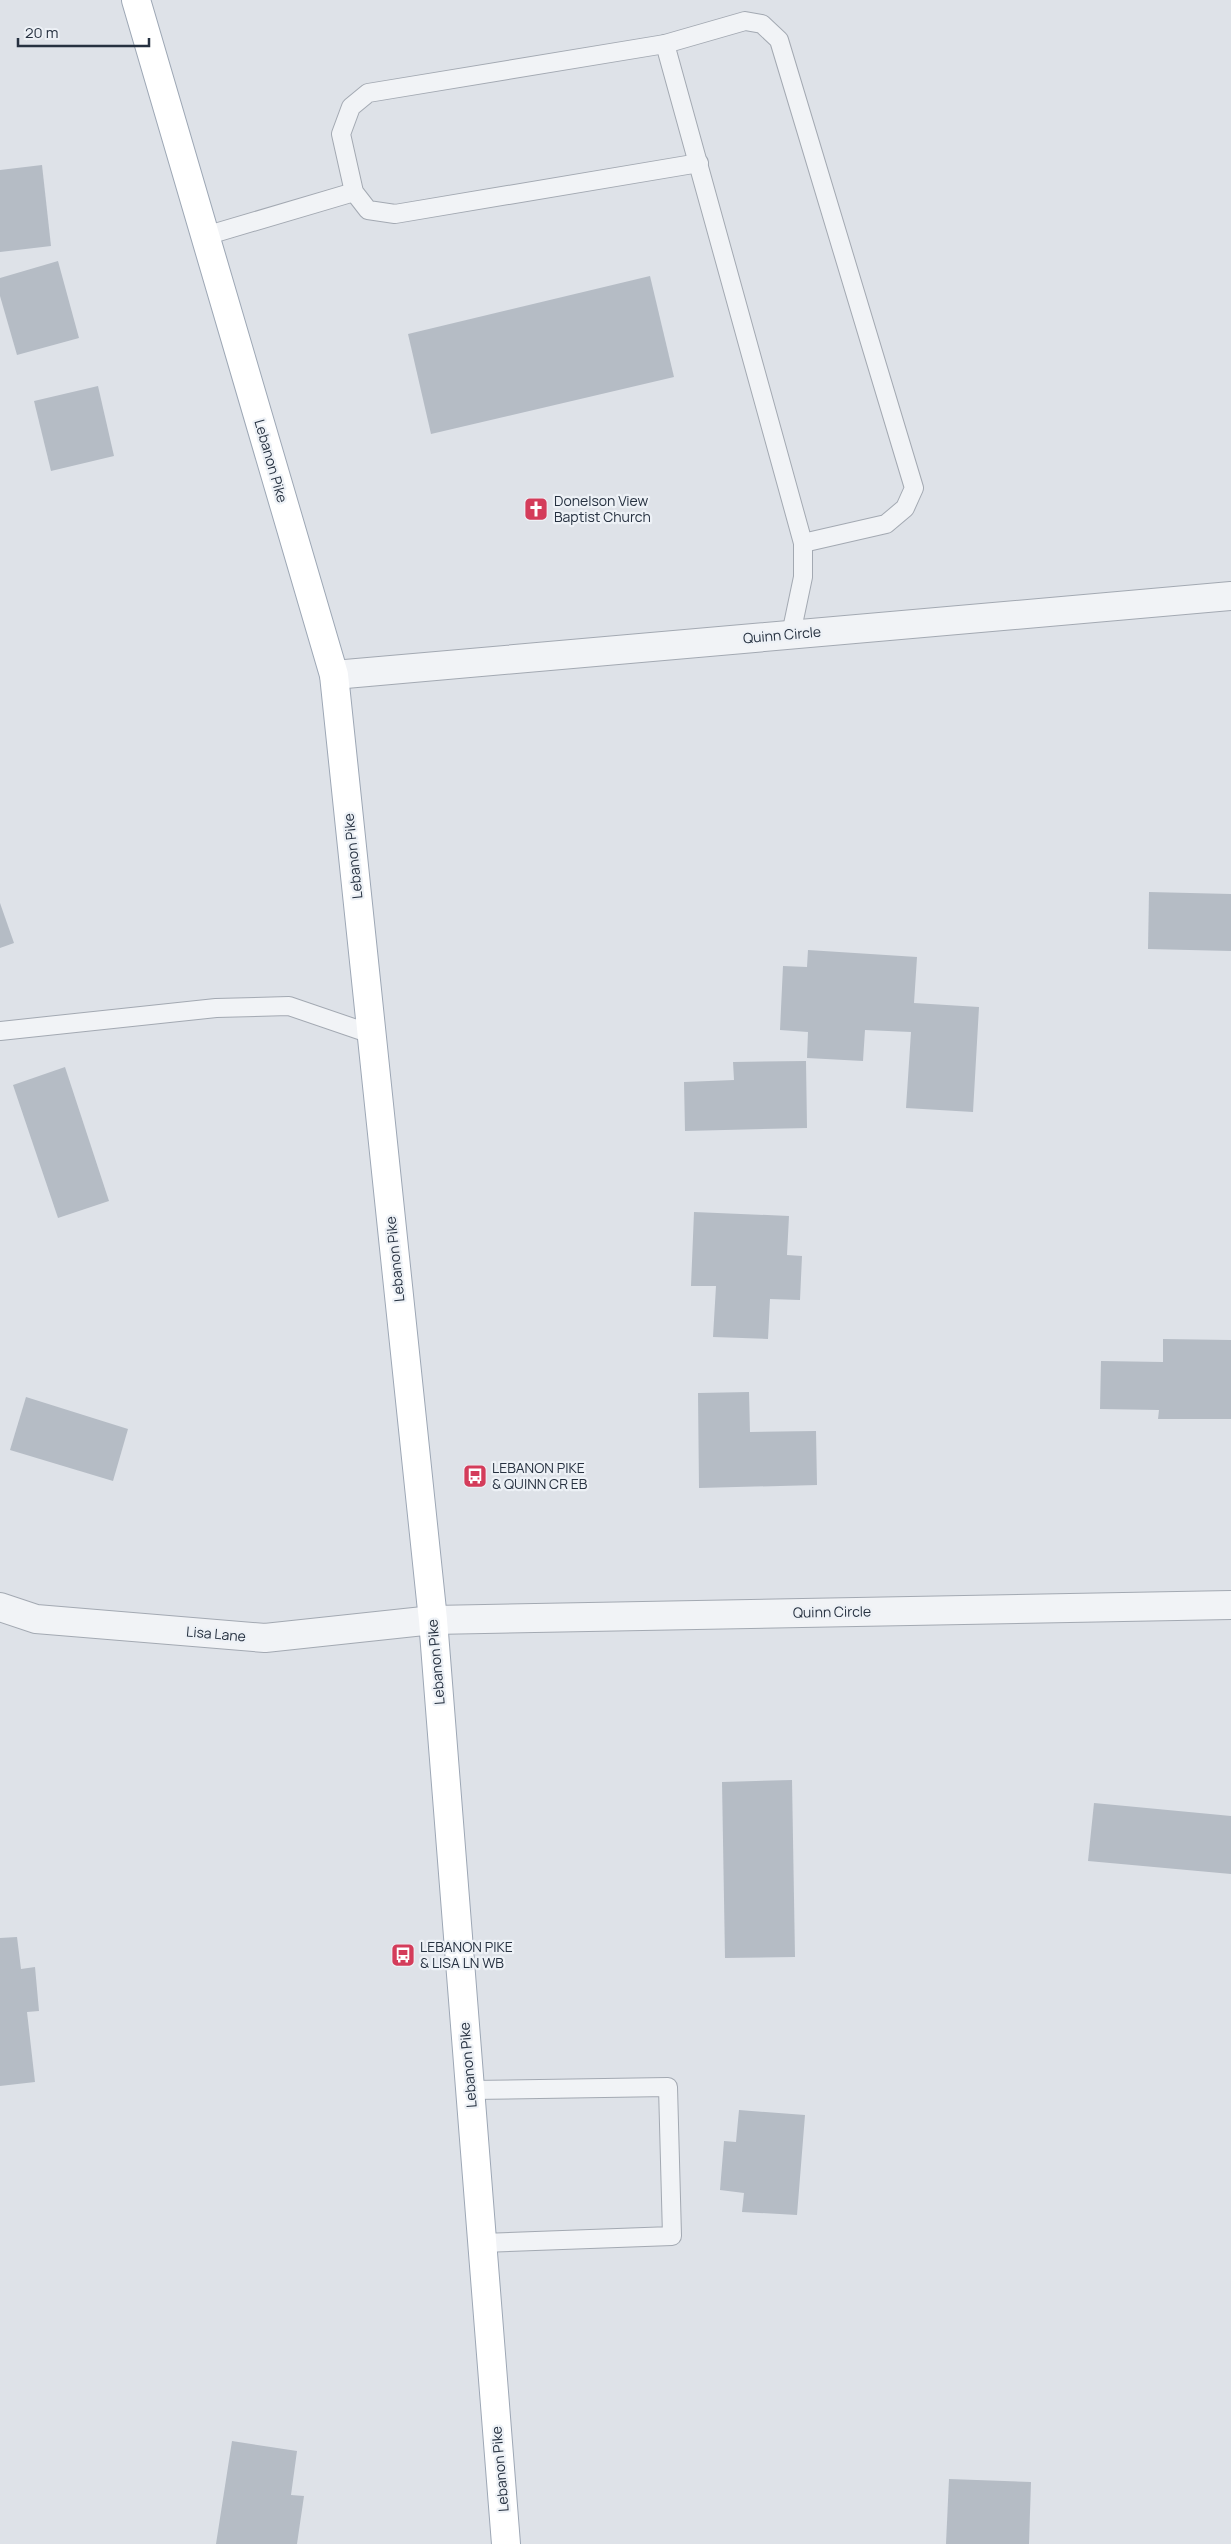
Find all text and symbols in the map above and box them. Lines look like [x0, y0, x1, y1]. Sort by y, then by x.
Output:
scale bar [18, 15, 149, 47]
text: 20 m [25, 22, 58, 43]
street label: Lebanon Pike [251, 417, 292, 505]
place label: Donelson View Baptist Church [554, 491, 651, 526]
church icon: Donelson View Baptist Church [523, 496, 549, 522]
street label: Quinn Circle [742, 622, 822, 647]
street label: Lebanon Pike [339, 812, 366, 900]
street label: Lebanon Pike [381, 1215, 408, 1303]
place label: LEBANON PIKE & QUINN CR EB [492, 1458, 588, 1493]
bus stop icon: LEBANON PIKE & QUINN CR EB [462, 1463, 488, 1489]
street label: Quinn Circle [793, 1601, 871, 1622]
street label: Lebanon Pike [422, 1618, 449, 1706]
street label: Lisa Lane [185, 1621, 247, 1646]
place label: LEBANON PIKE & LISA LN WB [420, 1937, 513, 1972]
bus stop icon: LEBANON PIKE & LISA LN WB [390, 1942, 416, 1968]
street label: Lebanon Pike [454, 2021, 481, 2109]
street label: Lebanon Pike [486, 2425, 513, 2513]

